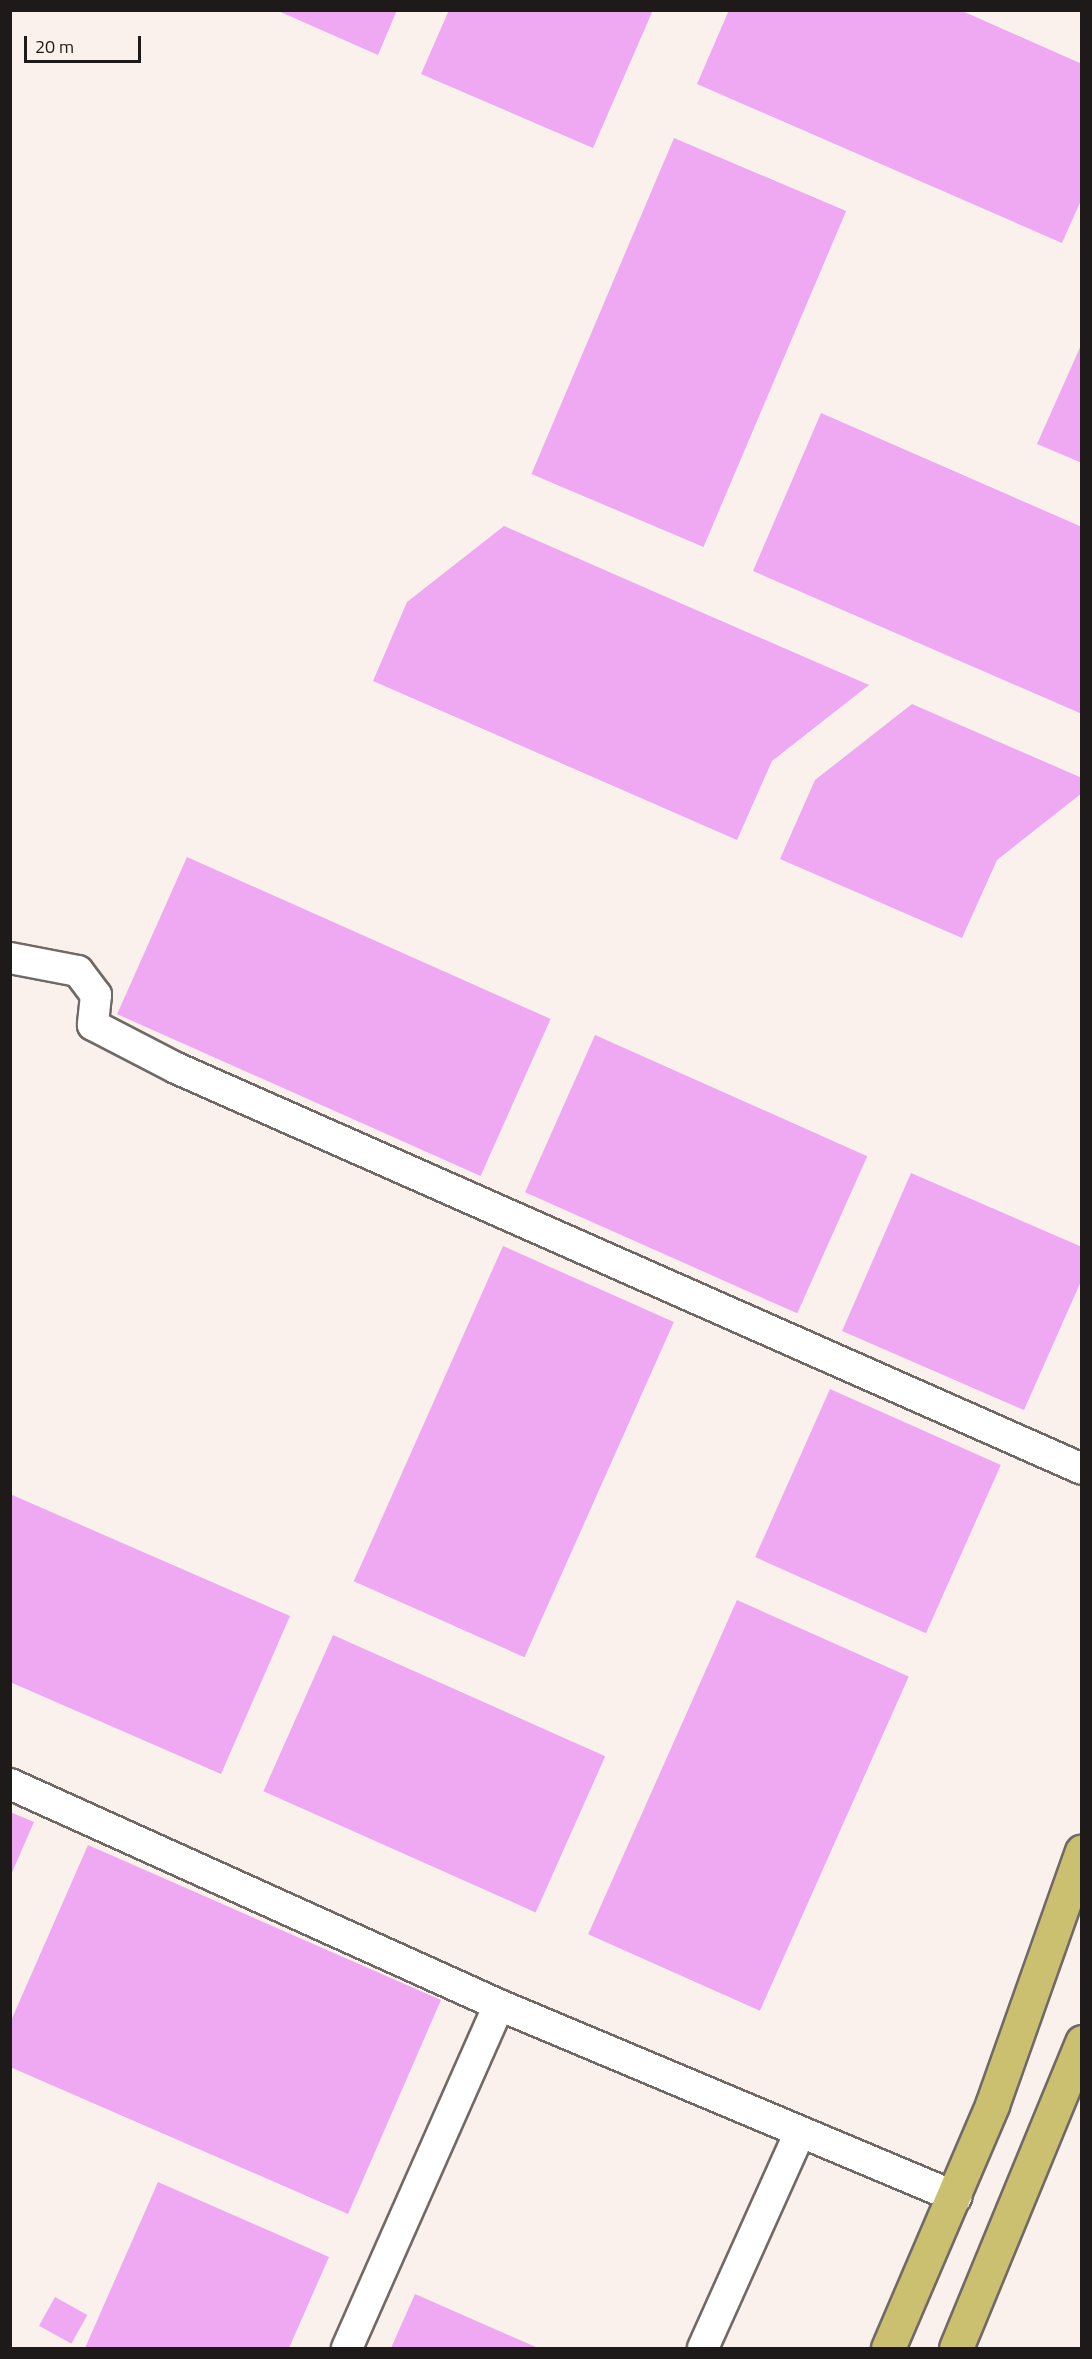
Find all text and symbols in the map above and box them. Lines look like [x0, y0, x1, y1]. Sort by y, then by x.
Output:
scale bar [27, 24, 144, 62]
text: 20 m [35, 33, 74, 60]

